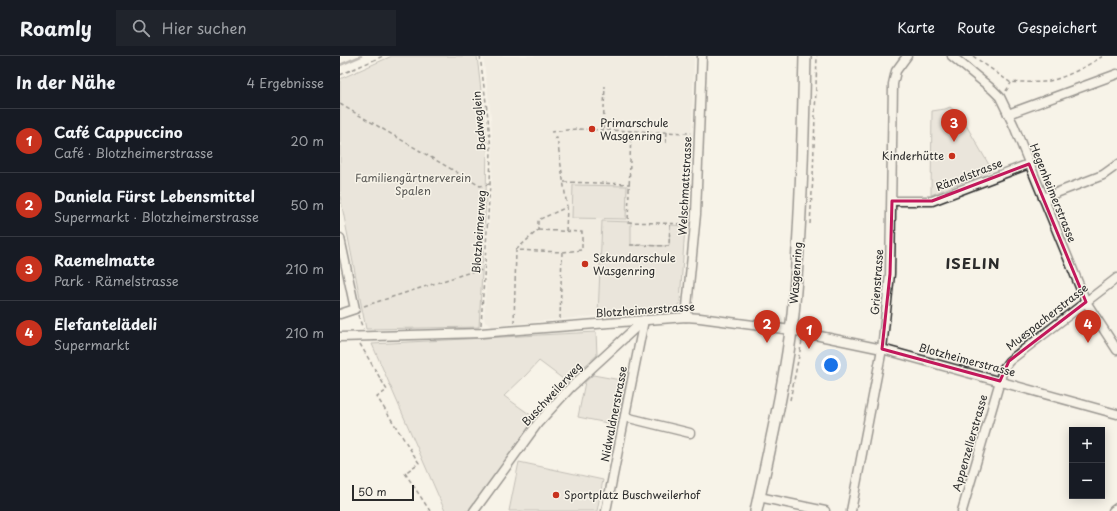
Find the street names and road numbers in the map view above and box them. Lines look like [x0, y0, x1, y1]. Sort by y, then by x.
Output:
street label: Badweglein [467, 90, 490, 152]
street label: Welschmattstrasse [673, 136, 696, 236]
street label: Hegenheimerstrasse [1026, 141, 1081, 245]
street label: Rämelstrasse [933, 154, 1005, 195]
street label: Blotzheimerweg [467, 190, 490, 274]
street label: Wasgenring [785, 241, 806, 305]
street label: Grienstrasse [866, 248, 887, 316]
street label: Muespacherstrasse [1002, 279, 1091, 354]
street label: Blotzheimerstrasse [595, 298, 695, 321]
street label: Blotzheimerstrasse [917, 338, 1018, 381]
street label: Buschweilerweg [517, 358, 586, 429]
street label: Nidwaldnerstrasse [596, 364, 631, 463]
street label: Appenzellerstrasse [948, 392, 992, 493]

